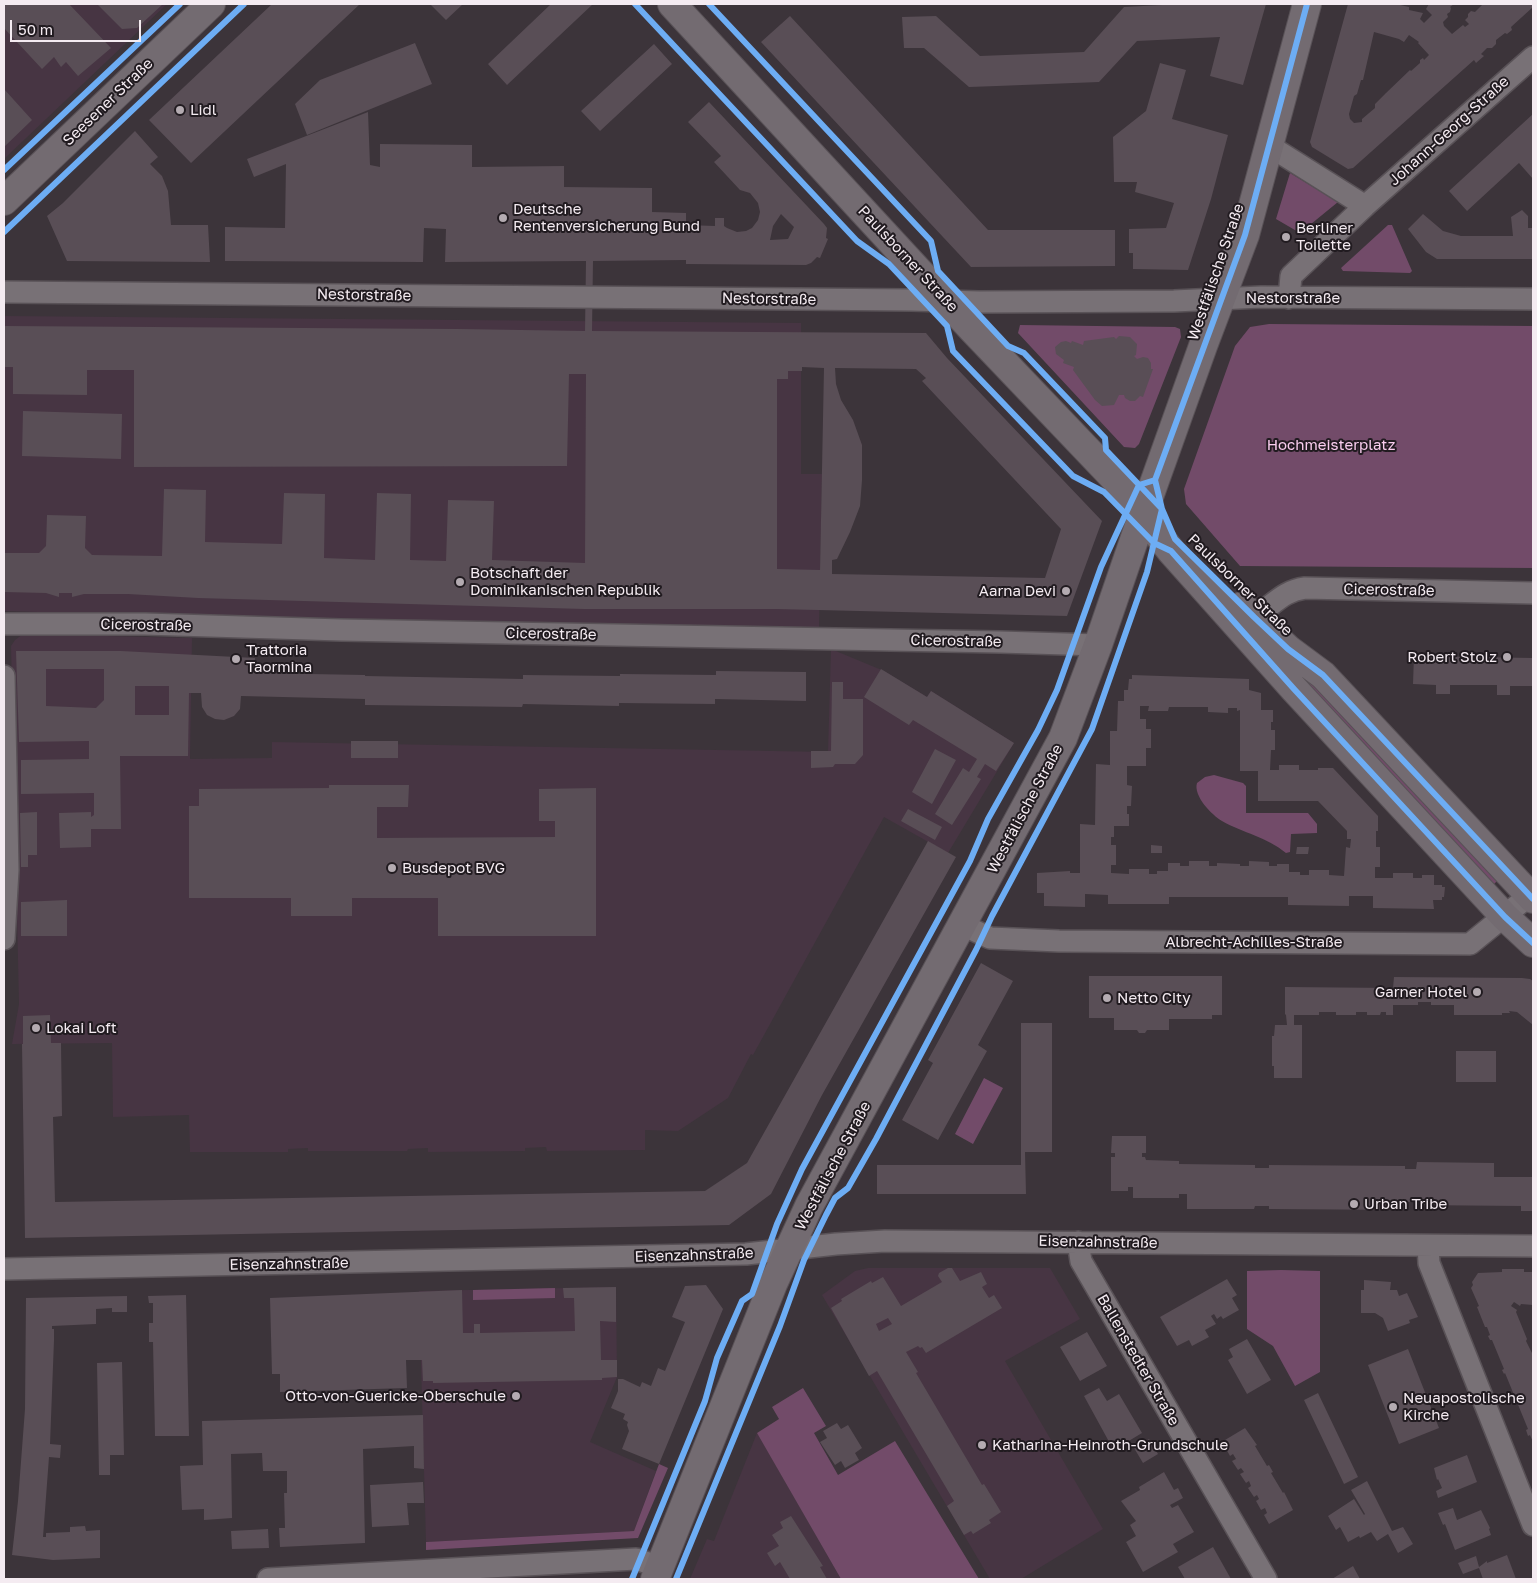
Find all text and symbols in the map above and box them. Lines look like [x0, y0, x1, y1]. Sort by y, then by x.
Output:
scale bar [12, 10, 144, 42]
text: 50 m [18, 20, 53, 38]
street label: Seesener Straße [59, 55, 157, 149]
street label: Johann-Georg-Straße [1385, 72, 1513, 190]
place label: Lidl [190, 101, 217, 119]
marker: Lidl [174, 104, 186, 116]
place label: Deutsche Rentenversicherung Bund [513, 200, 700, 235]
street label: Westfälische Straße [1184, 201, 1248, 343]
street label: Paulsborner Straße [854, 202, 962, 316]
marker: Deutsche Rentenversicherung Bund [497, 212, 509, 224]
place label: Berliner Toilette [1296, 219, 1353, 254]
marker: Berliner Toilette [1280, 231, 1292, 243]
street label: Nestorstraße [317, 285, 411, 305]
street label: Nestorstraße [722, 289, 816, 309]
street label: Nestorstraße [1246, 289, 1340, 307]
park label: Hochmeisterplatz [1267, 436, 1395, 454]
street label: Paulsborner Straße [1184, 530, 1296, 640]
place label: Botschaft der Dominikanischen Republik [470, 564, 661, 599]
marker: Botschaft der Dominikanischen Republik [454, 576, 466, 588]
street label: Cicerostraße [1343, 580, 1435, 600]
place label: Aarna Devi [979, 582, 1056, 600]
marker: Aarna Devi [1060, 585, 1072, 597]
street label: Cicerostraße [100, 615, 192, 635]
street label: Cicerostraße [505, 624, 597, 644]
street label: Cicerostraße [910, 631, 1002, 651]
place label: Trattoria Taormina [246, 641, 312, 676]
place label: Robert Stolz [1407, 648, 1497, 666]
marker: Robert Stolz [1501, 651, 1513, 663]
marker: Trattoria Taormina [230, 653, 242, 665]
street label: Westfälische Straße [983, 741, 1067, 877]
place label: Busdepot BVG [402, 859, 505, 877]
marker: Busdepot BVG [386, 862, 398, 874]
street label: Albrecht-Achilles-Straße [1166, 933, 1342, 951]
place label: Garner Hotel [1375, 983, 1467, 1001]
marker: Garner Hotel [1471, 986, 1483, 998]
place label: Netto City [1117, 989, 1191, 1007]
marker: Netto City [1101, 992, 1113, 1004]
place label: Lokai Loft [46, 1019, 117, 1037]
marker: Lokai Loft [30, 1022, 42, 1034]
street label: Westfälische Straße [791, 1098, 875, 1234]
place label: Urban Tribe [1364, 1195, 1447, 1213]
marker: Urban Tribe [1348, 1198, 1360, 1210]
street label: Eisenzahnstraße [1038, 1232, 1158, 1252]
street label: Eisenzahnstraße [634, 1244, 754, 1266]
street label: Eisenzahnstraße [229, 1254, 349, 1274]
street label: Ballenstedter Straße [1093, 1291, 1183, 1429]
place label: Otto-von-Guericke-Oberschule [285, 1387, 506, 1405]
place label: Neuapostolische Kirche [1403, 1389, 1525, 1424]
marker: Otto-von-Guericke-Oberschule [510, 1390, 522, 1402]
marker: Neuapostolische Kirche [1387, 1401, 1399, 1413]
place label: Katharina-Heinroth-Grundschule [992, 1436, 1228, 1454]
marker: Katharina-Heinroth-Grundschule [976, 1439, 988, 1451]

